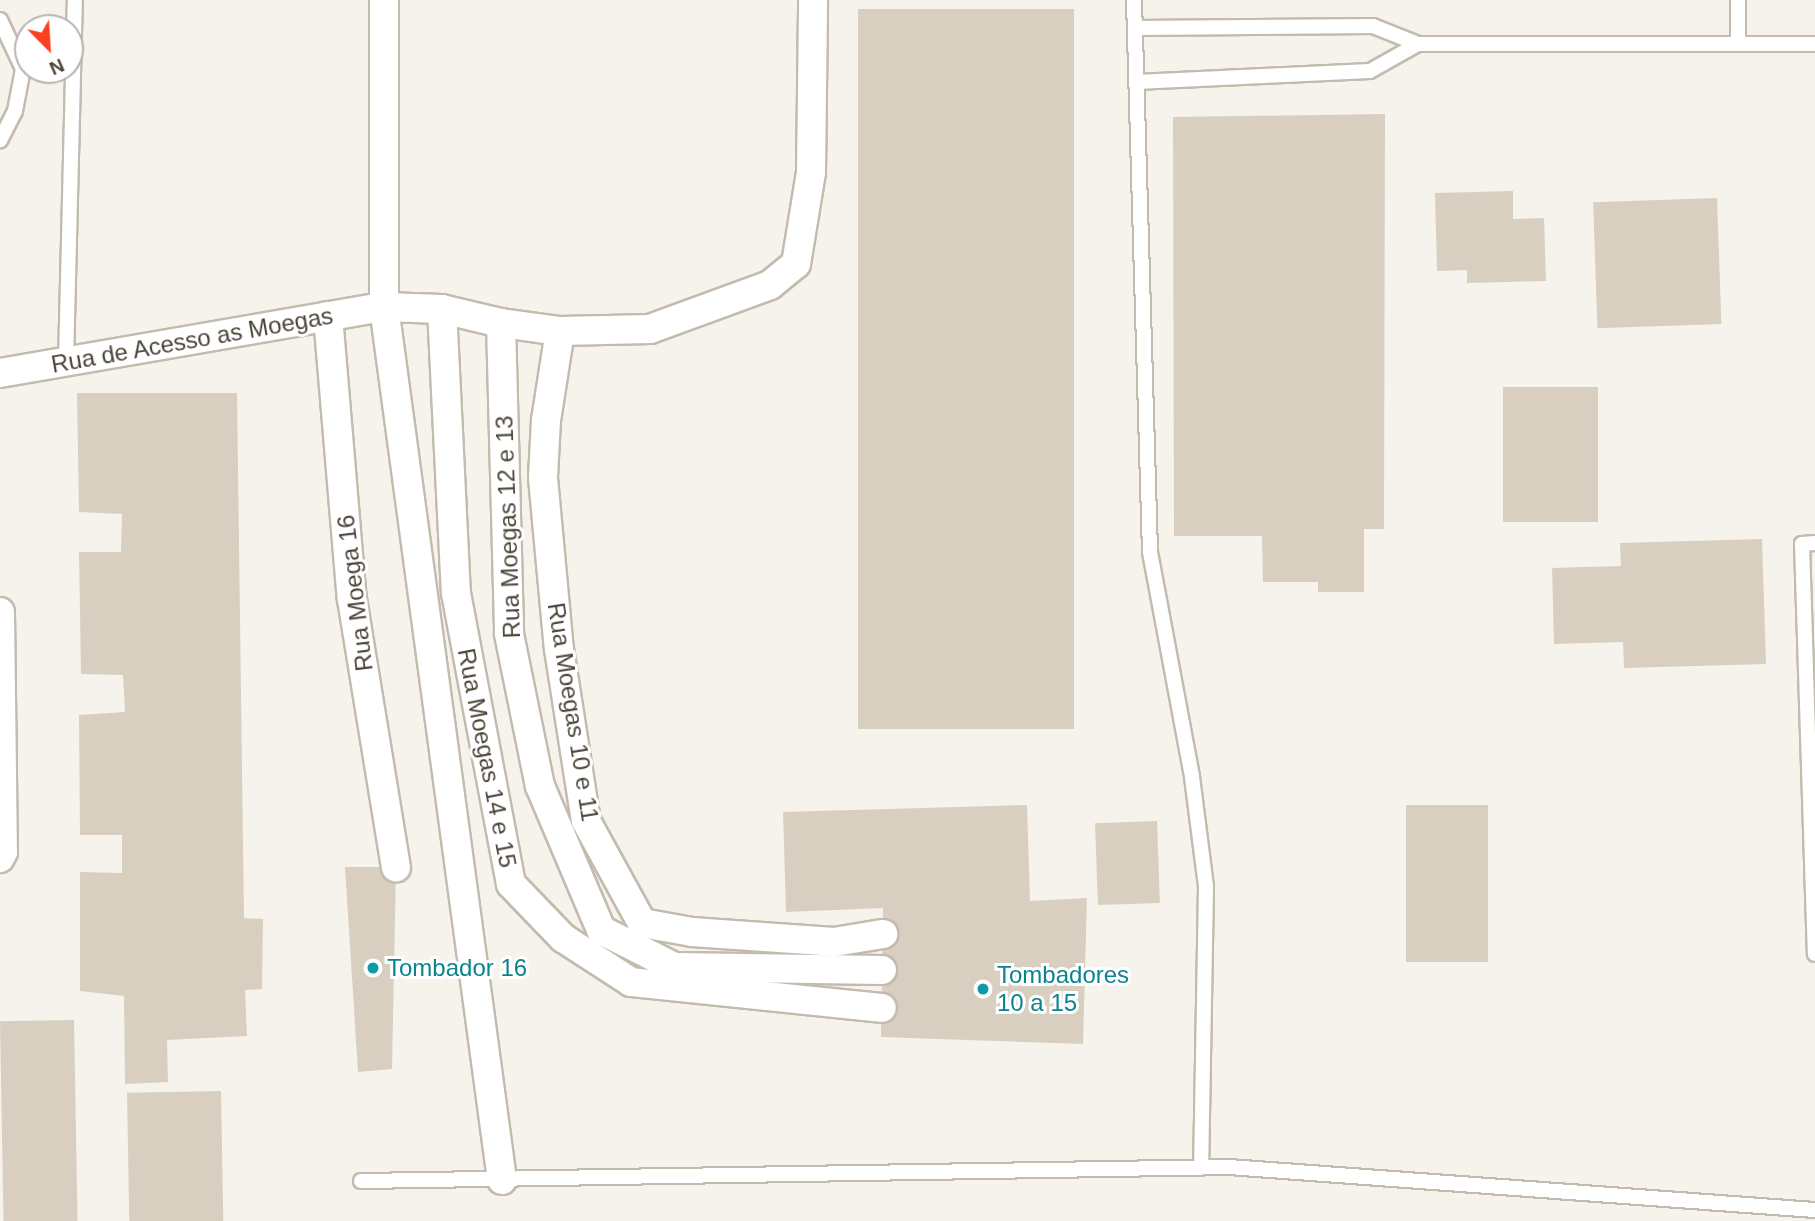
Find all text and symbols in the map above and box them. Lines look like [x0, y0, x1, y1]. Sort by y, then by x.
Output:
north arrow [14, 14, 84, 84]
text: N [46, 54, 67, 79]
street label: Rua de Acesso as Moegas [48, 301, 336, 379]
street label: Rua Moegas 12 e 13 [490, 415, 526, 639]
street label: Rua Moega 16 [331, 513, 379, 673]
street label: Rua Moegas 10 e 11 [541, 601, 605, 823]
street label: Rua Moegas 14 e 15 [452, 646, 522, 870]
place label: Tombador 16 [387, 954, 527, 982]
marker: Tombador 16 [365, 960, 381, 976]
place label: Tombadores 10 a 15 [997, 961, 1129, 1017]
marker: Tombadores 10 a 15 [975, 981, 991, 997]

